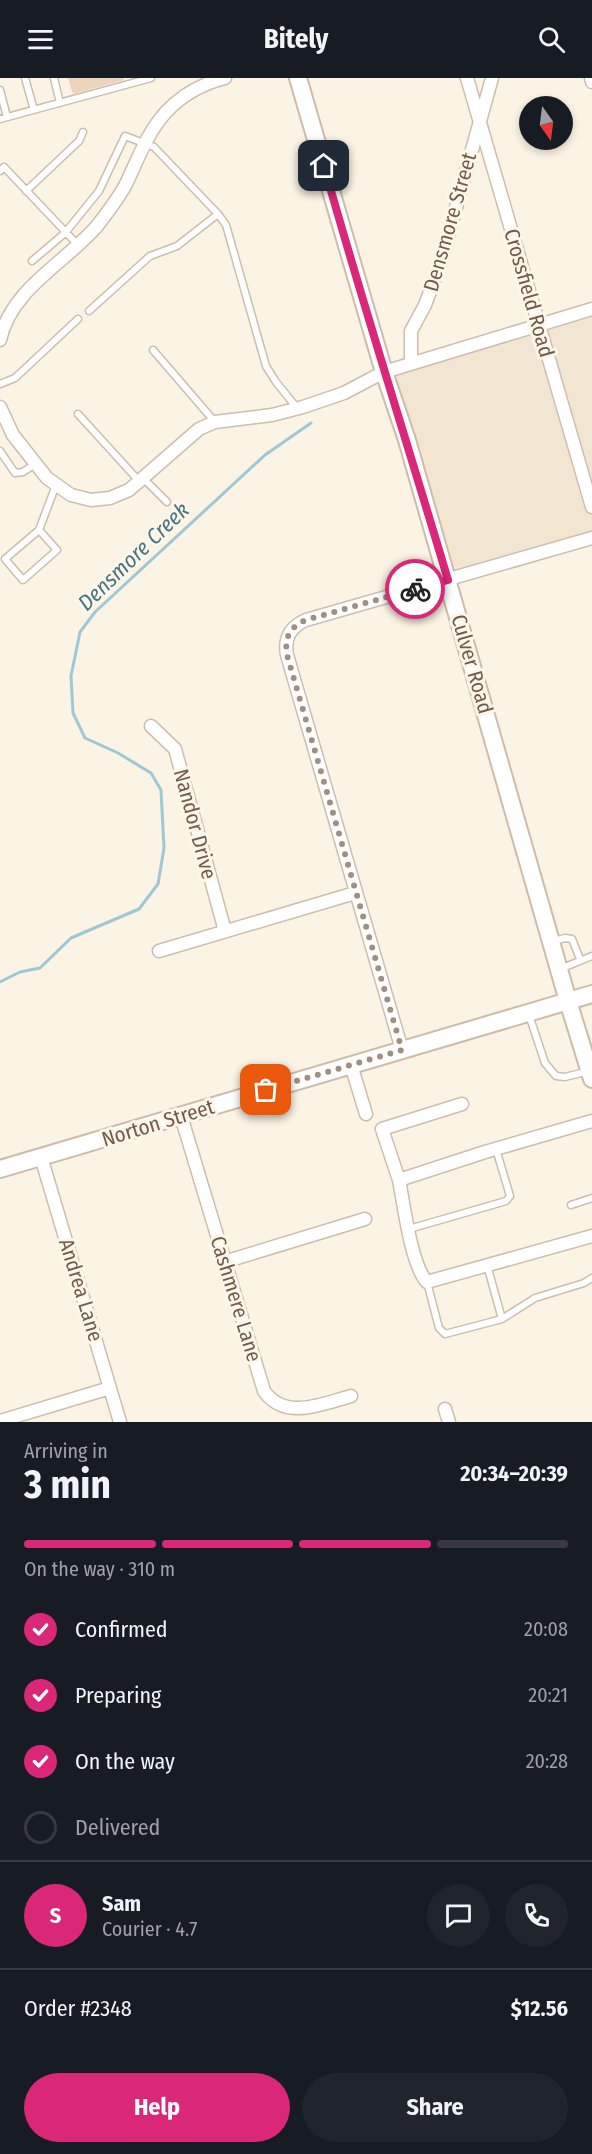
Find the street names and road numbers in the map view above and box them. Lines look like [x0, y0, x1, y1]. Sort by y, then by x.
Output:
street label: Densmore Street [418, 149, 482, 295]
street label: Crossfield Road [498, 226, 560, 360]
street label: Culver Road [445, 611, 499, 717]
street label: Nandor Drive [168, 766, 222, 882]
street label: Norton Street [99, 1094, 218, 1152]
street label: Cashmere Lane [205, 1233, 267, 1365]
street label: Andrea Lane [53, 1235, 109, 1345]

